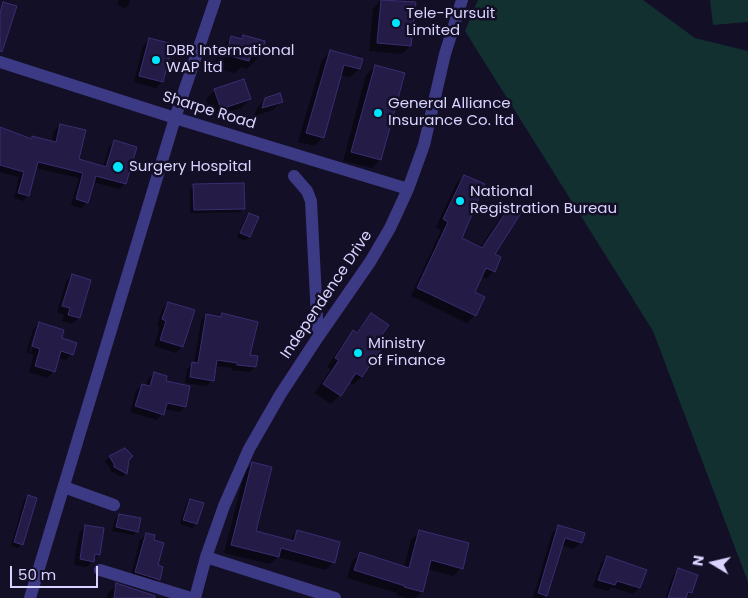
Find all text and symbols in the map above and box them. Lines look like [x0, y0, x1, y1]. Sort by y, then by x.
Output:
place label: Tele-Pursuit Limited [406, 5, 495, 40]
marker: Tele-Pursuit Limited [390, 17, 402, 29]
place label: DBR International WAP ltd [166, 42, 294, 77]
marker: DBR International WAP ltd [150, 54, 162, 66]
street label: Sharpe Road [160, 88, 258, 134]
place label: General Alliance Insurance Co. ltd [388, 95, 514, 130]
marker: General Alliance Insurance Co. ltd [372, 107, 384, 119]
place label: Surgery Hospital [129, 158, 251, 176]
marker: Surgery Hospital [111, 160, 125, 174]
place label: National Registration Bureau [470, 183, 617, 218]
marker: National Registration Bureau [454, 195, 466, 207]
street label: Independence Drive [277, 227, 377, 363]
place label: Ministry of Finance [368, 335, 446, 370]
marker: Ministry of Finance [352, 347, 364, 359]
north arrow [688, 538, 738, 588]
text: N [687, 554, 709, 567]
scale bar [12, 556, 100, 588]
text: 50 m [18, 564, 56, 585]

